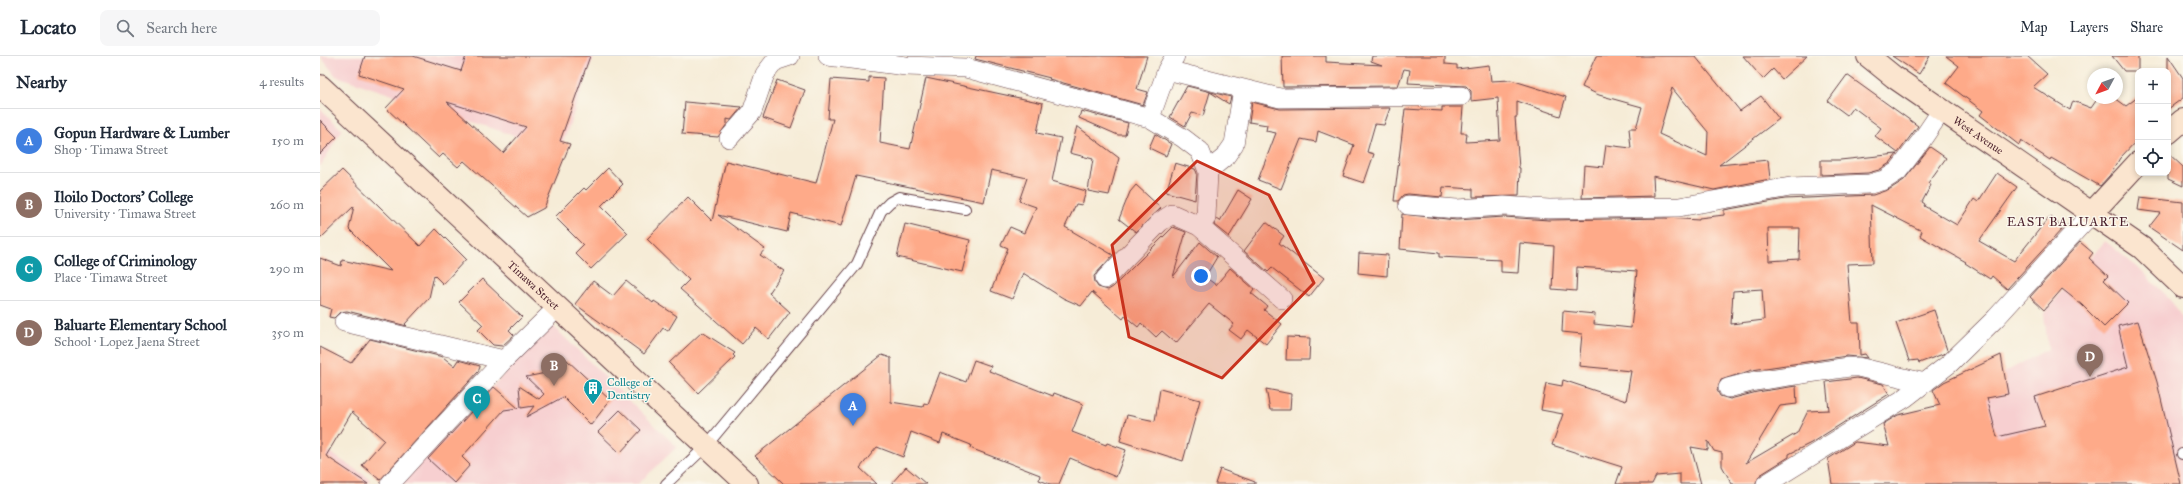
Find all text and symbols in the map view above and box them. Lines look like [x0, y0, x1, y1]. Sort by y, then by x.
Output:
search box [100, 10, 380, 46]
text: Locato [20, 16, 76, 39]
icon: search [114, 17, 136, 39]
text: Search here [146, 19, 217, 37]
text: Map [2020, 19, 2048, 36]
text: Layers [2070, 19, 2108, 36]
text: Share [2130, 19, 2163, 36]
north arrow [2087, 68, 2123, 104]
map controls [2135, 68, 2171, 176]
button: + [2135, 68, 2171, 104]
text: Nearby [16, 72, 67, 93]
text: 4 results [259, 74, 304, 90]
button: − [2135, 104, 2171, 140]
street label: West Avenue [1951, 114, 2006, 158]
text: Gopun Hardware & Lumber [54, 124, 230, 142]
text: A [25, 133, 33, 149]
text: 150 m [272, 133, 304, 149]
button: locate [2135, 140, 2171, 176]
text: Shop · Timawa Street [54, 142, 168, 158]
text: Iloilo Doctors' College [54, 188, 193, 206]
text: B [25, 197, 33, 213]
text: 260 m [270, 197, 304, 213]
text: University · Timawa Street [54, 206, 196, 222]
district label: EAST BALUARTE [2007, 214, 2129, 230]
text: College of Criminology [54, 252, 197, 270]
street label: Timawa Street [505, 258, 562, 313]
text: C [25, 261, 33, 277]
text: 290 m [269, 261, 304, 277]
your location [1191, 266, 1211, 286]
text: Place · Timawa Street [54, 270, 168, 286]
text: Baluarte Elementary School [54, 316, 227, 334]
text: D [24, 325, 34, 341]
text: 350 m [271, 325, 304, 341]
text: School · Lopez Jaena Street [54, 334, 200, 350]
pin: D [2077, 344, 2103, 377]
pin: B [541, 353, 567, 386]
place label: College of Dentistry [607, 376, 654, 402]
building icon: College of Dentistry [582, 377, 604, 405]
pin: C [464, 386, 490, 419]
pin: A [840, 393, 866, 426]

